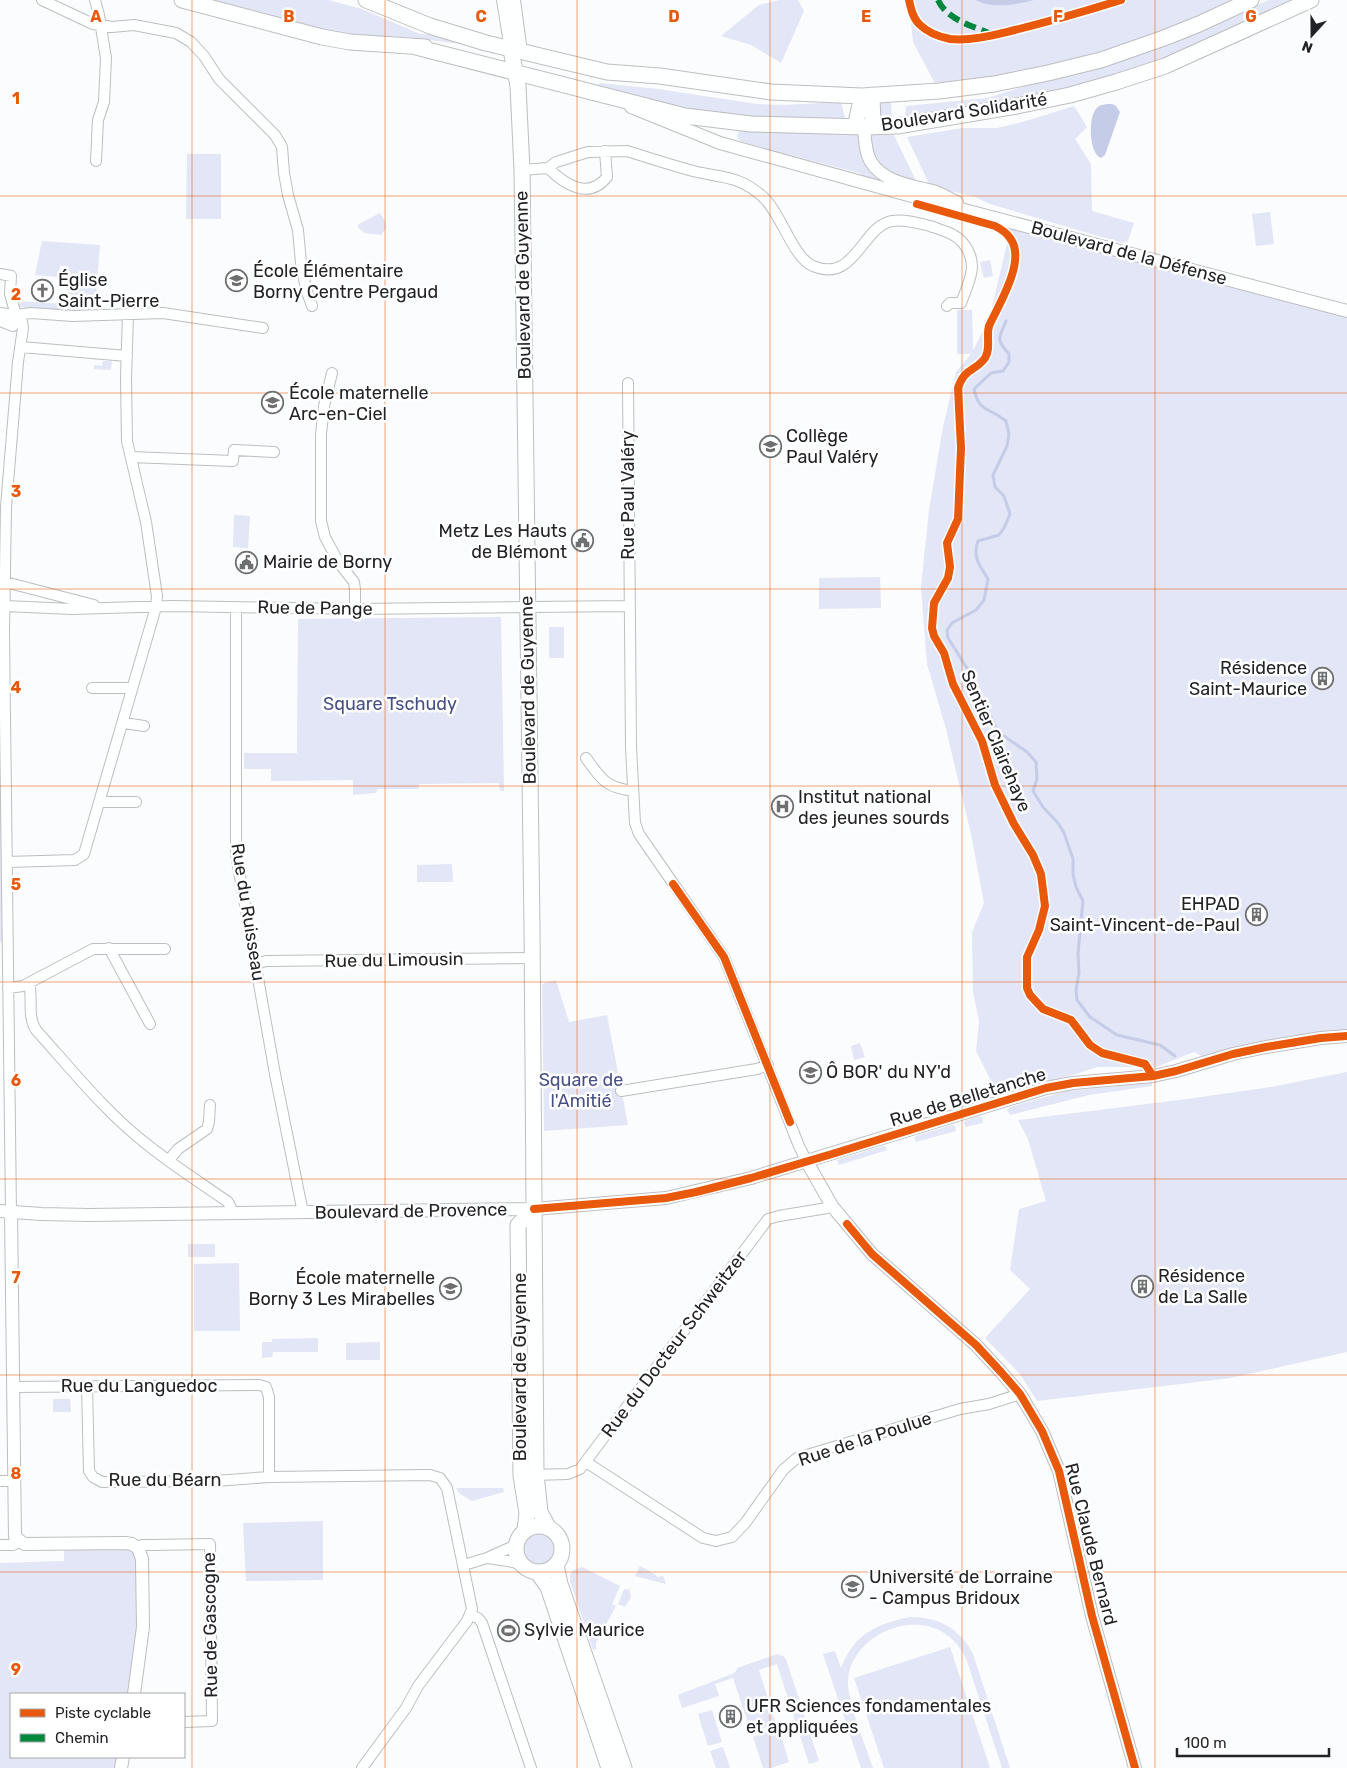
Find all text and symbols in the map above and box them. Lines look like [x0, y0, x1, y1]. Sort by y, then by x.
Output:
text: A [90, 7, 102, 26]
text: B [283, 7, 295, 26]
text: C [475, 7, 487, 26]
text: D [668, 7, 680, 26]
text: E [861, 7, 871, 26]
text: F [1053, 7, 1063, 26]
text: G [1245, 7, 1257, 26]
north arrow [1287, 10, 1337, 60]
text: N [1300, 37, 1315, 56]
street label: Boulevard Solidarité [879, 88, 1049, 136]
text: 1 [12, 89, 20, 108]
street label: Boulevard de Guyenne [510, 191, 536, 379]
street label: Boulevard de la Défense [1029, 216, 1229, 290]
place label: École Élémentaire Borny Centre Pergaud [253, 260, 438, 303]
place label: Église Saint-Pierre [58, 269, 159, 312]
school or university icon: École Élémentaire Borny Centre Pergaud [225, 269, 249, 293]
church icon: Église Saint-Pierre [30, 278, 54, 302]
text: 2 [11, 285, 21, 304]
place label: École maternelle Arc-en-Ciel [289, 382, 429, 425]
school or university icon: École maternelle Arc-en-Ciel [261, 391, 285, 415]
place label: Collège Paul Valéry [786, 425, 878, 468]
street label: Rue Paul Valéry [617, 430, 639, 560]
school or university icon: Collège Paul Valéry [758, 434, 782, 458]
text: 3 [11, 482, 21, 501]
place label: Metz Les Hauts de Blémont [439, 520, 567, 563]
public building icon: Metz Les Hauts de Blémont [571, 529, 595, 553]
public building icon: Mairie de Borny [235, 550, 259, 574]
place label: Mairie de Borny [263, 551, 392, 573]
street label: Rue de Pange [257, 596, 373, 620]
street label: Boulevard de Guyenne [515, 596, 541, 784]
place label: Résidence Saint-Maurice [1189, 657, 1307, 700]
building icon: Résidence Saint-Maurice [1311, 666, 1335, 690]
street label: Sentier Clairehaye [956, 667, 1036, 815]
text: 4 [11, 678, 22, 697]
park label: Square Tschudy [323, 693, 457, 715]
place label: Institut national des jeunes sourds [798, 786, 949, 829]
hospital icon: Institut national des jeunes sourds [770, 795, 794, 819]
street label: Rue du Ruisseau [226, 842, 270, 982]
text: 5 [11, 875, 21, 894]
place label: EHPAD Saint-Vincent-de-Paul [1050, 893, 1240, 936]
building icon: EHPAD Saint-Vincent-de-Paul [1244, 902, 1268, 926]
street label: Rue du Limousin [324, 948, 464, 972]
school or university icon: Ô BOR' du NY'd [798, 1060, 822, 1084]
place label: Ô BOR' du NY'd [826, 1061, 951, 1083]
street label: Rue de Belletanche [887, 1063, 1049, 1131]
park label: Square de l'Amitié [539, 1069, 623, 1112]
text: 6 [11, 1071, 21, 1090]
street label: Boulevard de Provence [314, 1198, 508, 1224]
street label: Rue du Docteur Schweitzer [597, 1246, 752, 1442]
place label: Résidence de La Salle [1158, 1265, 1248, 1308]
place label: École maternelle Borny 3 Les Mirabelles [248, 1267, 435, 1310]
text: 7 [11, 1268, 21, 1287]
street label: Boulevard de Guyenne [509, 1273, 531, 1461]
building icon: Résidence de La Salle [1130, 1274, 1154, 1298]
school or university icon: École maternelle Borny 3 Les Mirabelles [439, 1276, 463, 1300]
street label: Rue du Languedoc [61, 1375, 217, 1397]
street label: Rue de la Poulue [796, 1407, 934, 1471]
street label: Rue Claude Bernard [1060, 1461, 1122, 1627]
text: 8 [11, 1464, 22, 1483]
street label: Rue du Béarn [109, 1469, 221, 1491]
street label: Rue de Gascogne [198, 1552, 222, 1698]
place label: Université de Lorraine - Campus Bridoux [869, 1566, 1053, 1609]
school or university icon: Université de Lorraine - Campus Bridoux [841, 1575, 865, 1599]
sports icon: Sylvie Maurice [496, 1618, 520, 1642]
place label: Sylvie Maurice [524, 1619, 645, 1641]
text: 9 [11, 1660, 21, 1679]
legend [10, 1693, 185, 1758]
place label: UFR Sciences fondamentales et appliquées [746, 1695, 991, 1738]
text: Piste cyclable [55, 1704, 151, 1722]
building icon: UFR Sciences fondamentales et appliquées [718, 1704, 742, 1728]
scale bar [1177, 1726, 1330, 1758]
text: Chemin [55, 1729, 109, 1747]
text: 100 m [1184, 1734, 1226, 1752]

